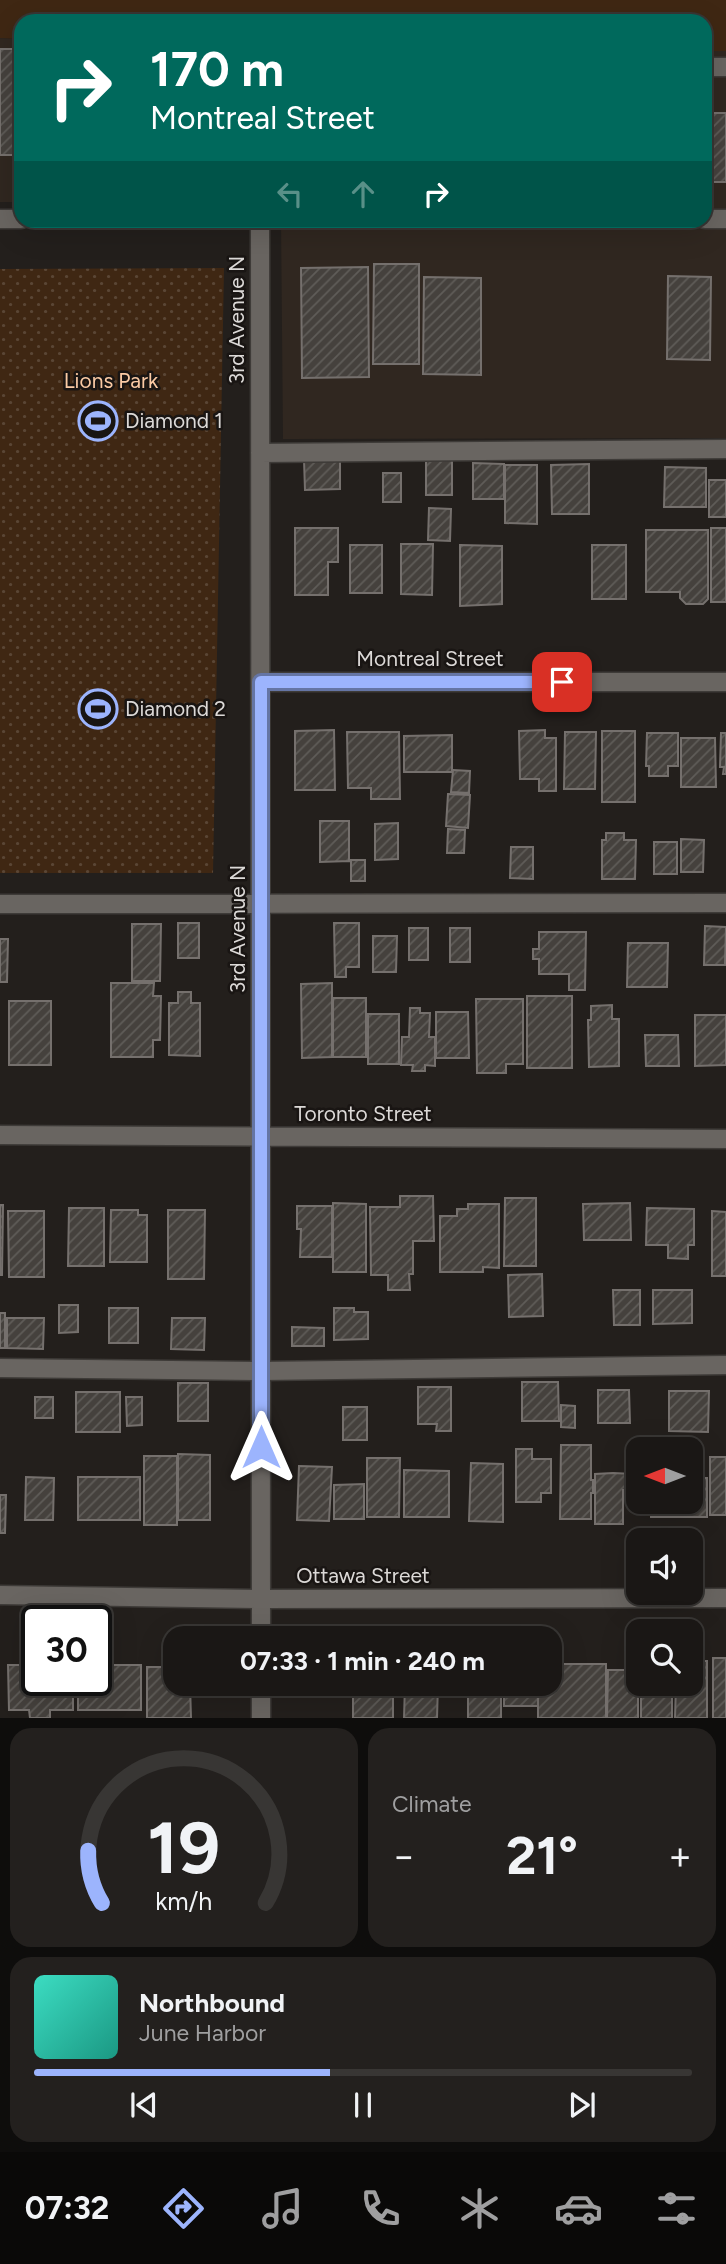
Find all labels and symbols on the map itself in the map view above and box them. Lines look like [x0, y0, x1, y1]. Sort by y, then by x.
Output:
street label: 3rd Avenue N [224, 256, 249, 384]
park label: Lions Park [64, 368, 159, 393]
sports icon: Diamond 1 [77, 400, 119, 442]
place label: Diamond 1 [125, 408, 223, 433]
street label: Montreal Street [356, 646, 504, 671]
pin [532, 652, 592, 712]
sports icon: Diamond 2 [77, 688, 119, 730]
place label: Diamond 2 [125, 696, 226, 721]
street label: 3rd Avenue N [225, 865, 250, 993]
street label: Toronto Street [294, 1101, 432, 1126]
position arrow [224, 1410, 298, 1484]
north arrow [626, 1437, 704, 1514]
street label: Ottawa Street [296, 1563, 430, 1588]
speed limit sign: 30 [21, 1605, 112, 1696]

